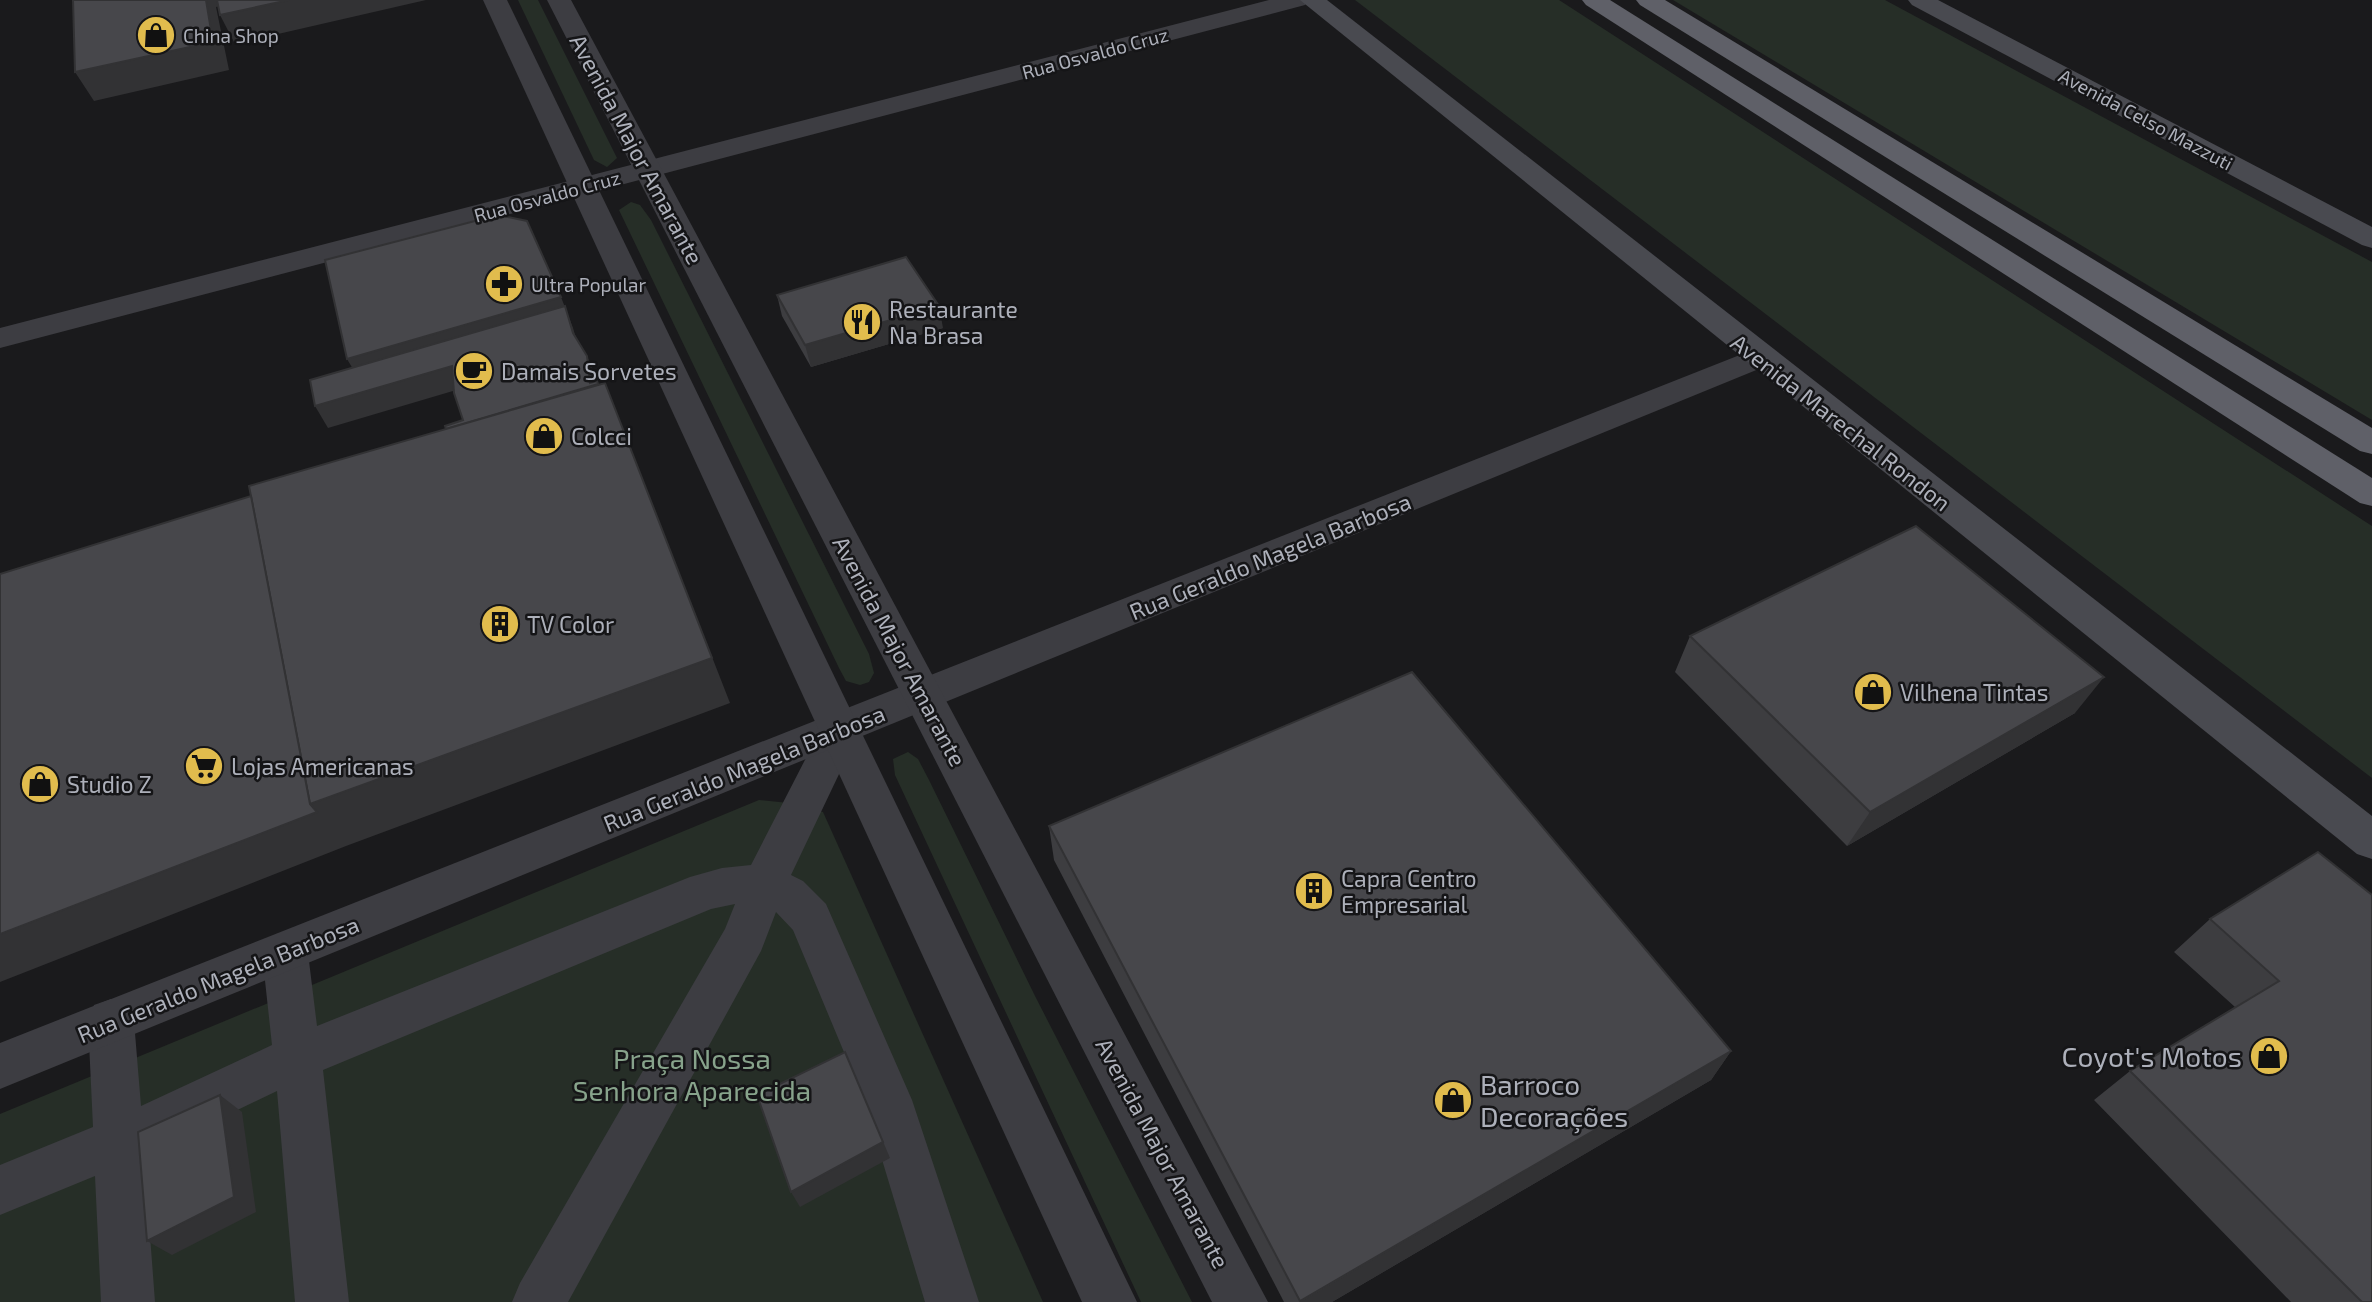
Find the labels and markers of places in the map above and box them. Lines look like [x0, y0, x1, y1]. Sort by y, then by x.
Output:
shop icon: China Shop [135, 14, 177, 56]
place label: China Shop [183, 24, 279, 47]
pharmacy icon: Ultra Popular [483, 263, 525, 305]
place label: Ultra Popular [531, 273, 647, 296]
place label: Restaurante Na Brasa [889, 295, 1018, 349]
restaurant icon: Restaurante Na Brasa [841, 301, 883, 343]
cafe icon: Damais Sorvetes [453, 350, 495, 392]
place label: Damais Sorvetes [501, 357, 677, 385]
shop icon: Colcci [523, 415, 565, 457]
place label: Colcci [571, 422, 632, 450]
building icon: TV Color [479, 603, 521, 645]
place label: TV Color [527, 610, 614, 638]
shop icon: Vilhena Tintas [1852, 671, 1894, 713]
place label: Vilhena Tintas [1900, 678, 2048, 706]
supermarket icon: Lojas Americanas [183, 745, 225, 787]
place label: Lojas Americanas [231, 752, 414, 780]
shop icon: Studio Z [19, 763, 61, 805]
place label: Studio Z [67, 770, 152, 798]
place label: Capra Centro Empresarial [1341, 864, 1477, 918]
building icon: Capra Centro Empresarial [1293, 870, 1335, 912]
shop icon: Coyot's Motos [2248, 1035, 2290, 1077]
place label: Coyot's Motos [2062, 1039, 2242, 1073]
place label: Barroco Decorações [1480, 1067, 1628, 1134]
shop icon: Barroco Decorações [1432, 1079, 1474, 1121]

